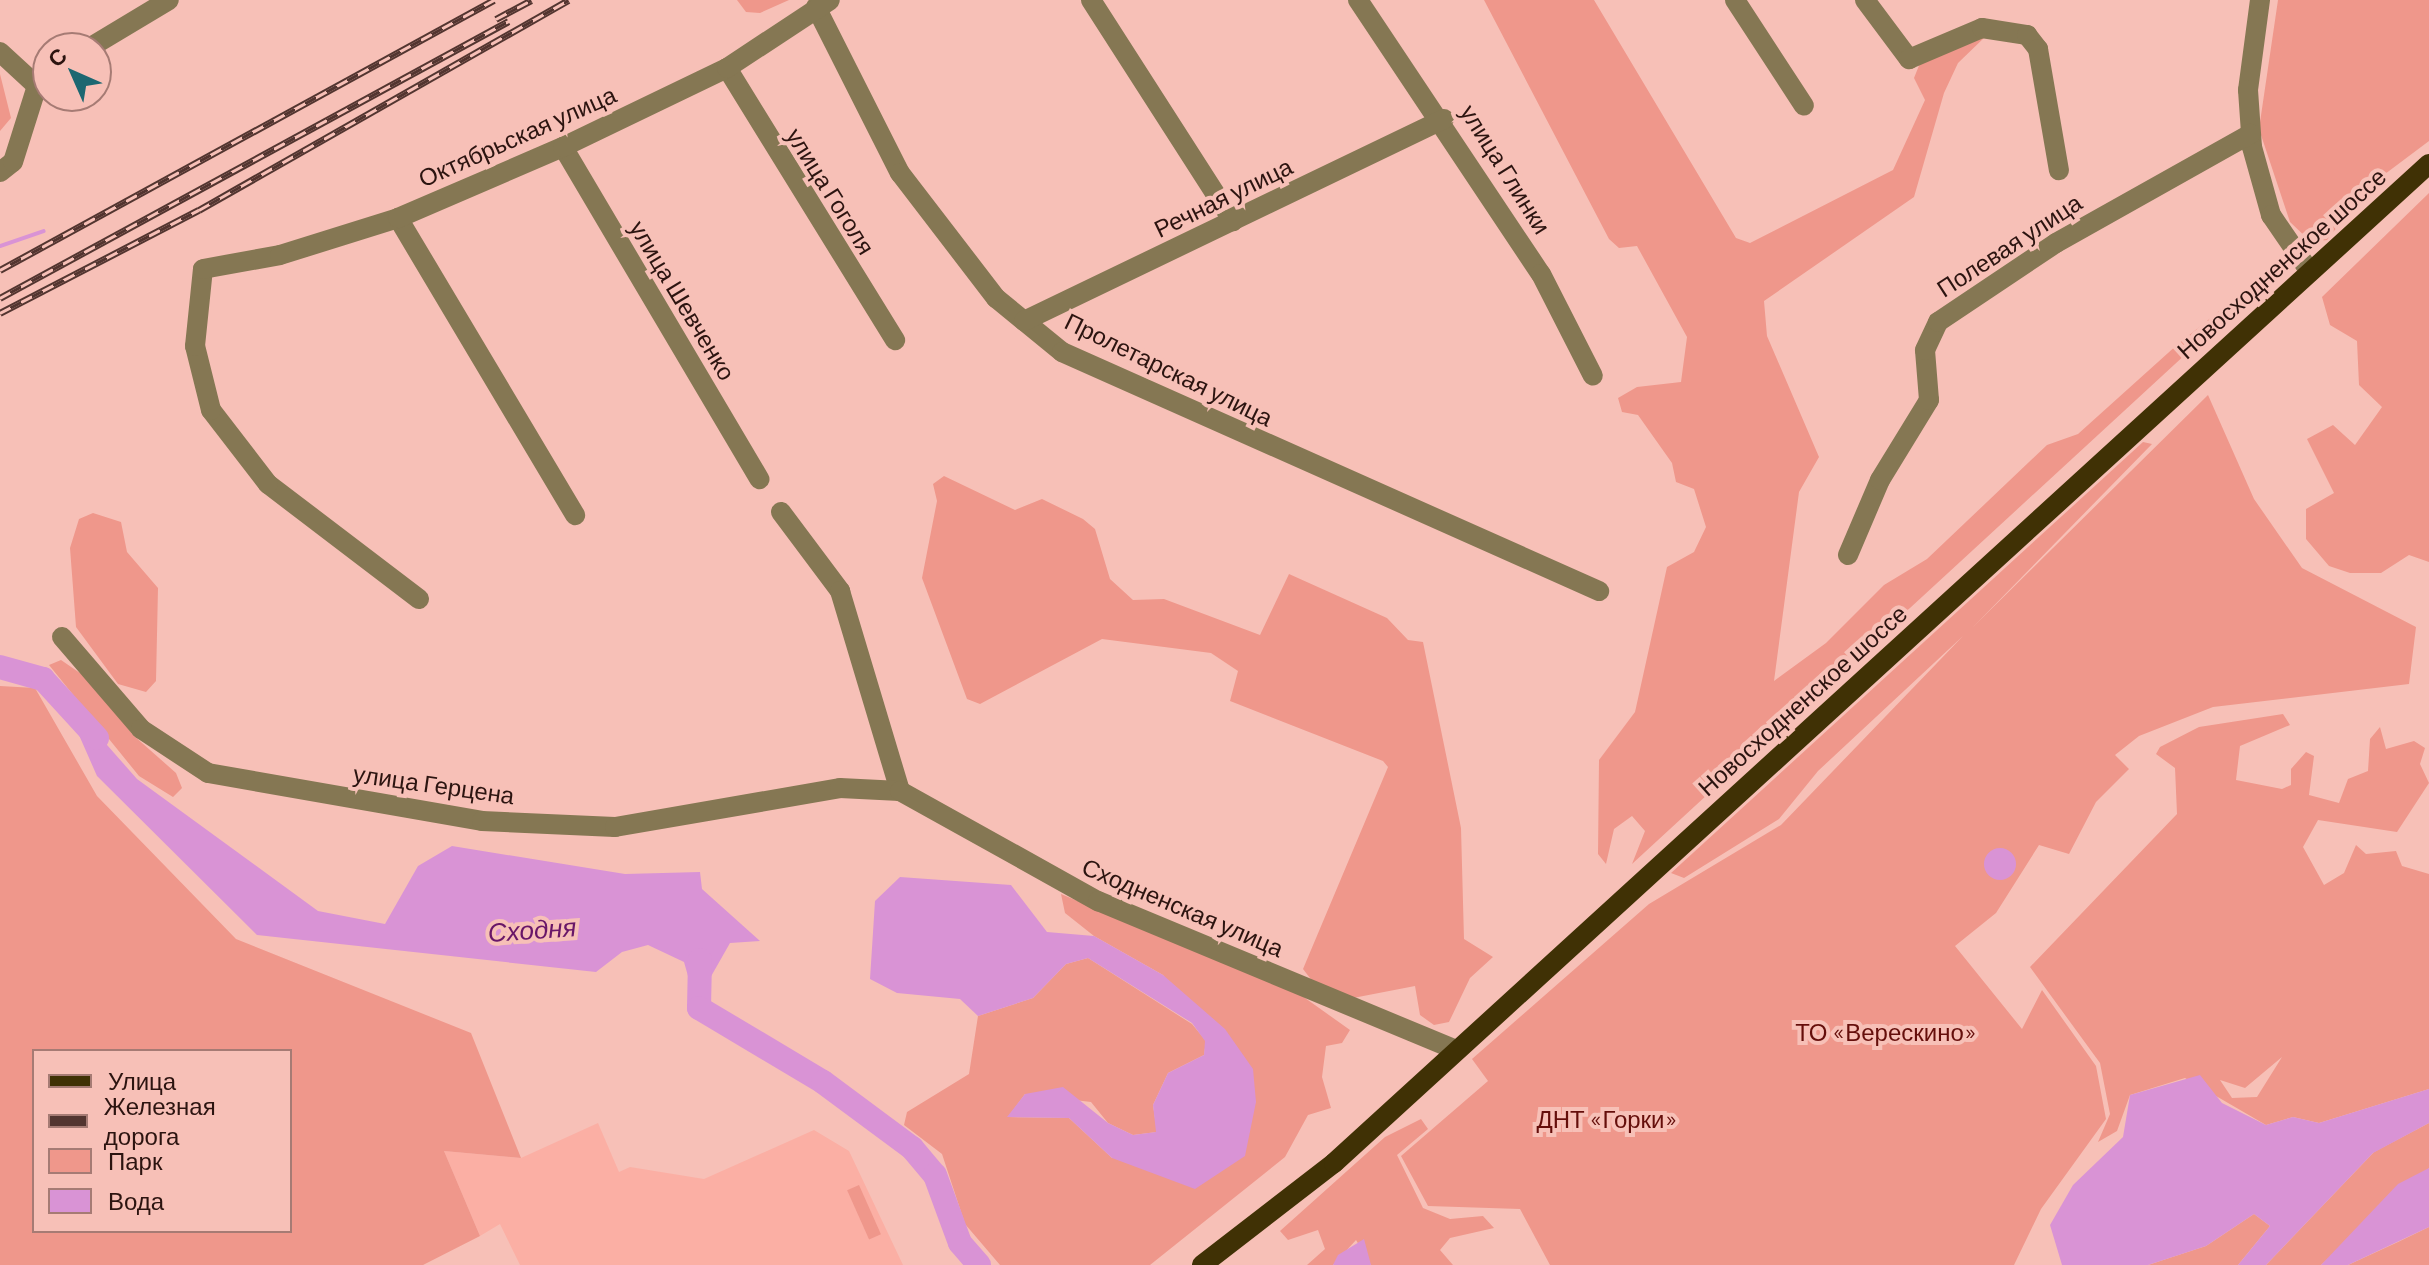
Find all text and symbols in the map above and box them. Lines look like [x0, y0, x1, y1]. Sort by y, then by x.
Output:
north arrow [32, 32, 112, 112]
text: С [42, 42, 71, 71]
street label: Октябрьская улица [414, 79, 620, 193]
street label: улица Глинки [1455, 99, 1557, 239]
street label: улица Гоголя [781, 122, 881, 260]
street label: Речная улица [1149, 151, 1297, 243]
street label: Новосходненское шоссе [2171, 162, 2391, 364]
street label: Полевая улица [1931, 187, 2087, 303]
street label: улица Шевченко [624, 215, 742, 385]
street label: Пролетарская улица [1060, 306, 1278, 432]
street label: Новосходненское шоссе [1692, 599, 1912, 801]
street label: улица Герцена [352, 758, 516, 810]
street label: Сходненская улица [1078, 852, 1288, 962]
water label: Сходня [487, 910, 577, 948]
park label: ТО «Верескино» [1795, 1018, 1977, 1046]
legend [32, 1049, 292, 1233]
text: Улица [108, 1066, 176, 1095]
text: Железная дорога [104, 1091, 216, 1150]
park label: ДНТ «Горки» [1537, 1105, 1677, 1133]
text: Парк [108, 1146, 162, 1175]
text: Вода [108, 1186, 164, 1215]

